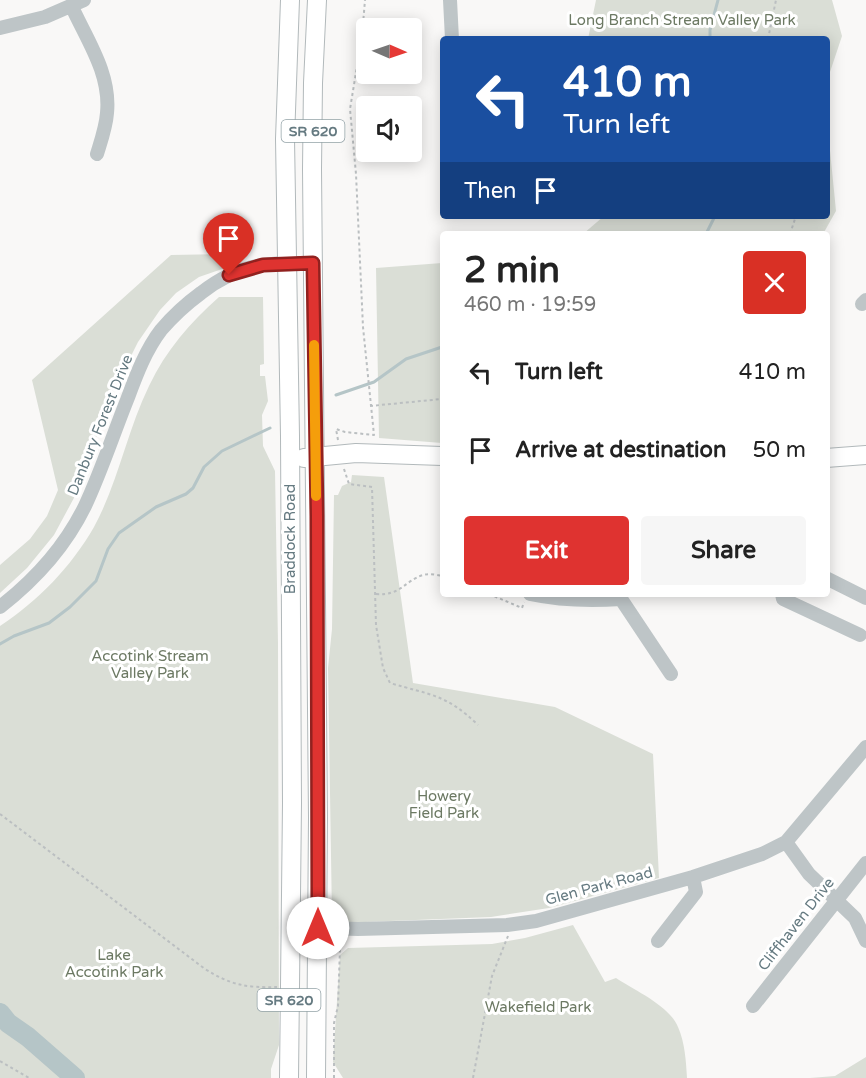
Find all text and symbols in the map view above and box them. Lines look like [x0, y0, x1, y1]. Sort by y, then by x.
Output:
park label: Long Branch Stream Valley Park [568, 11, 796, 29]
north arrow [356, 18, 422, 84]
map controls [356, 18, 422, 162]
text: 410 m [563, 57, 692, 108]
icon: left [464, 60, 542, 138]
button: sound [356, 96, 422, 162]
text: Turn left [563, 108, 670, 141]
road number: SR 620 [282, 120, 344, 142]
icon: arrive [529, 174, 562, 207]
text: Then [464, 178, 517, 204]
pin [203, 213, 254, 275]
icon: arrive [212, 222, 245, 255]
text: 2 min [464, 249, 560, 292]
button: close [743, 251, 806, 314]
text: 460 m · 19:59 [464, 293, 596, 317]
street label: Danbury Forest Drive [63, 352, 137, 498]
icon: left [464, 356, 497, 389]
text: Turn left [515, 359, 603, 385]
text: 410 m [739, 359, 806, 385]
icon: arrive [464, 434, 497, 467]
text: Arrive at destination [515, 437, 726, 463]
text: 50 m [752, 437, 806, 463]
street label: Braddock Road [281, 484, 299, 594]
button: Exit [464, 516, 629, 585]
button: Share [641, 516, 806, 585]
park label: Accotink Stream Valley Park [91, 647, 209, 682]
park label: Howery Field Park [409, 787, 479, 822]
street label: Glen Park Road [543, 863, 655, 909]
street label: Cliffhaven Drive [754, 874, 838, 974]
position arrow [286, 896, 350, 960]
park label: Lake Accotink Park [65, 946, 163, 981]
road number: SR 620 [258, 989, 320, 1011]
park label: Wakefield Park [485, 998, 591, 1016]

